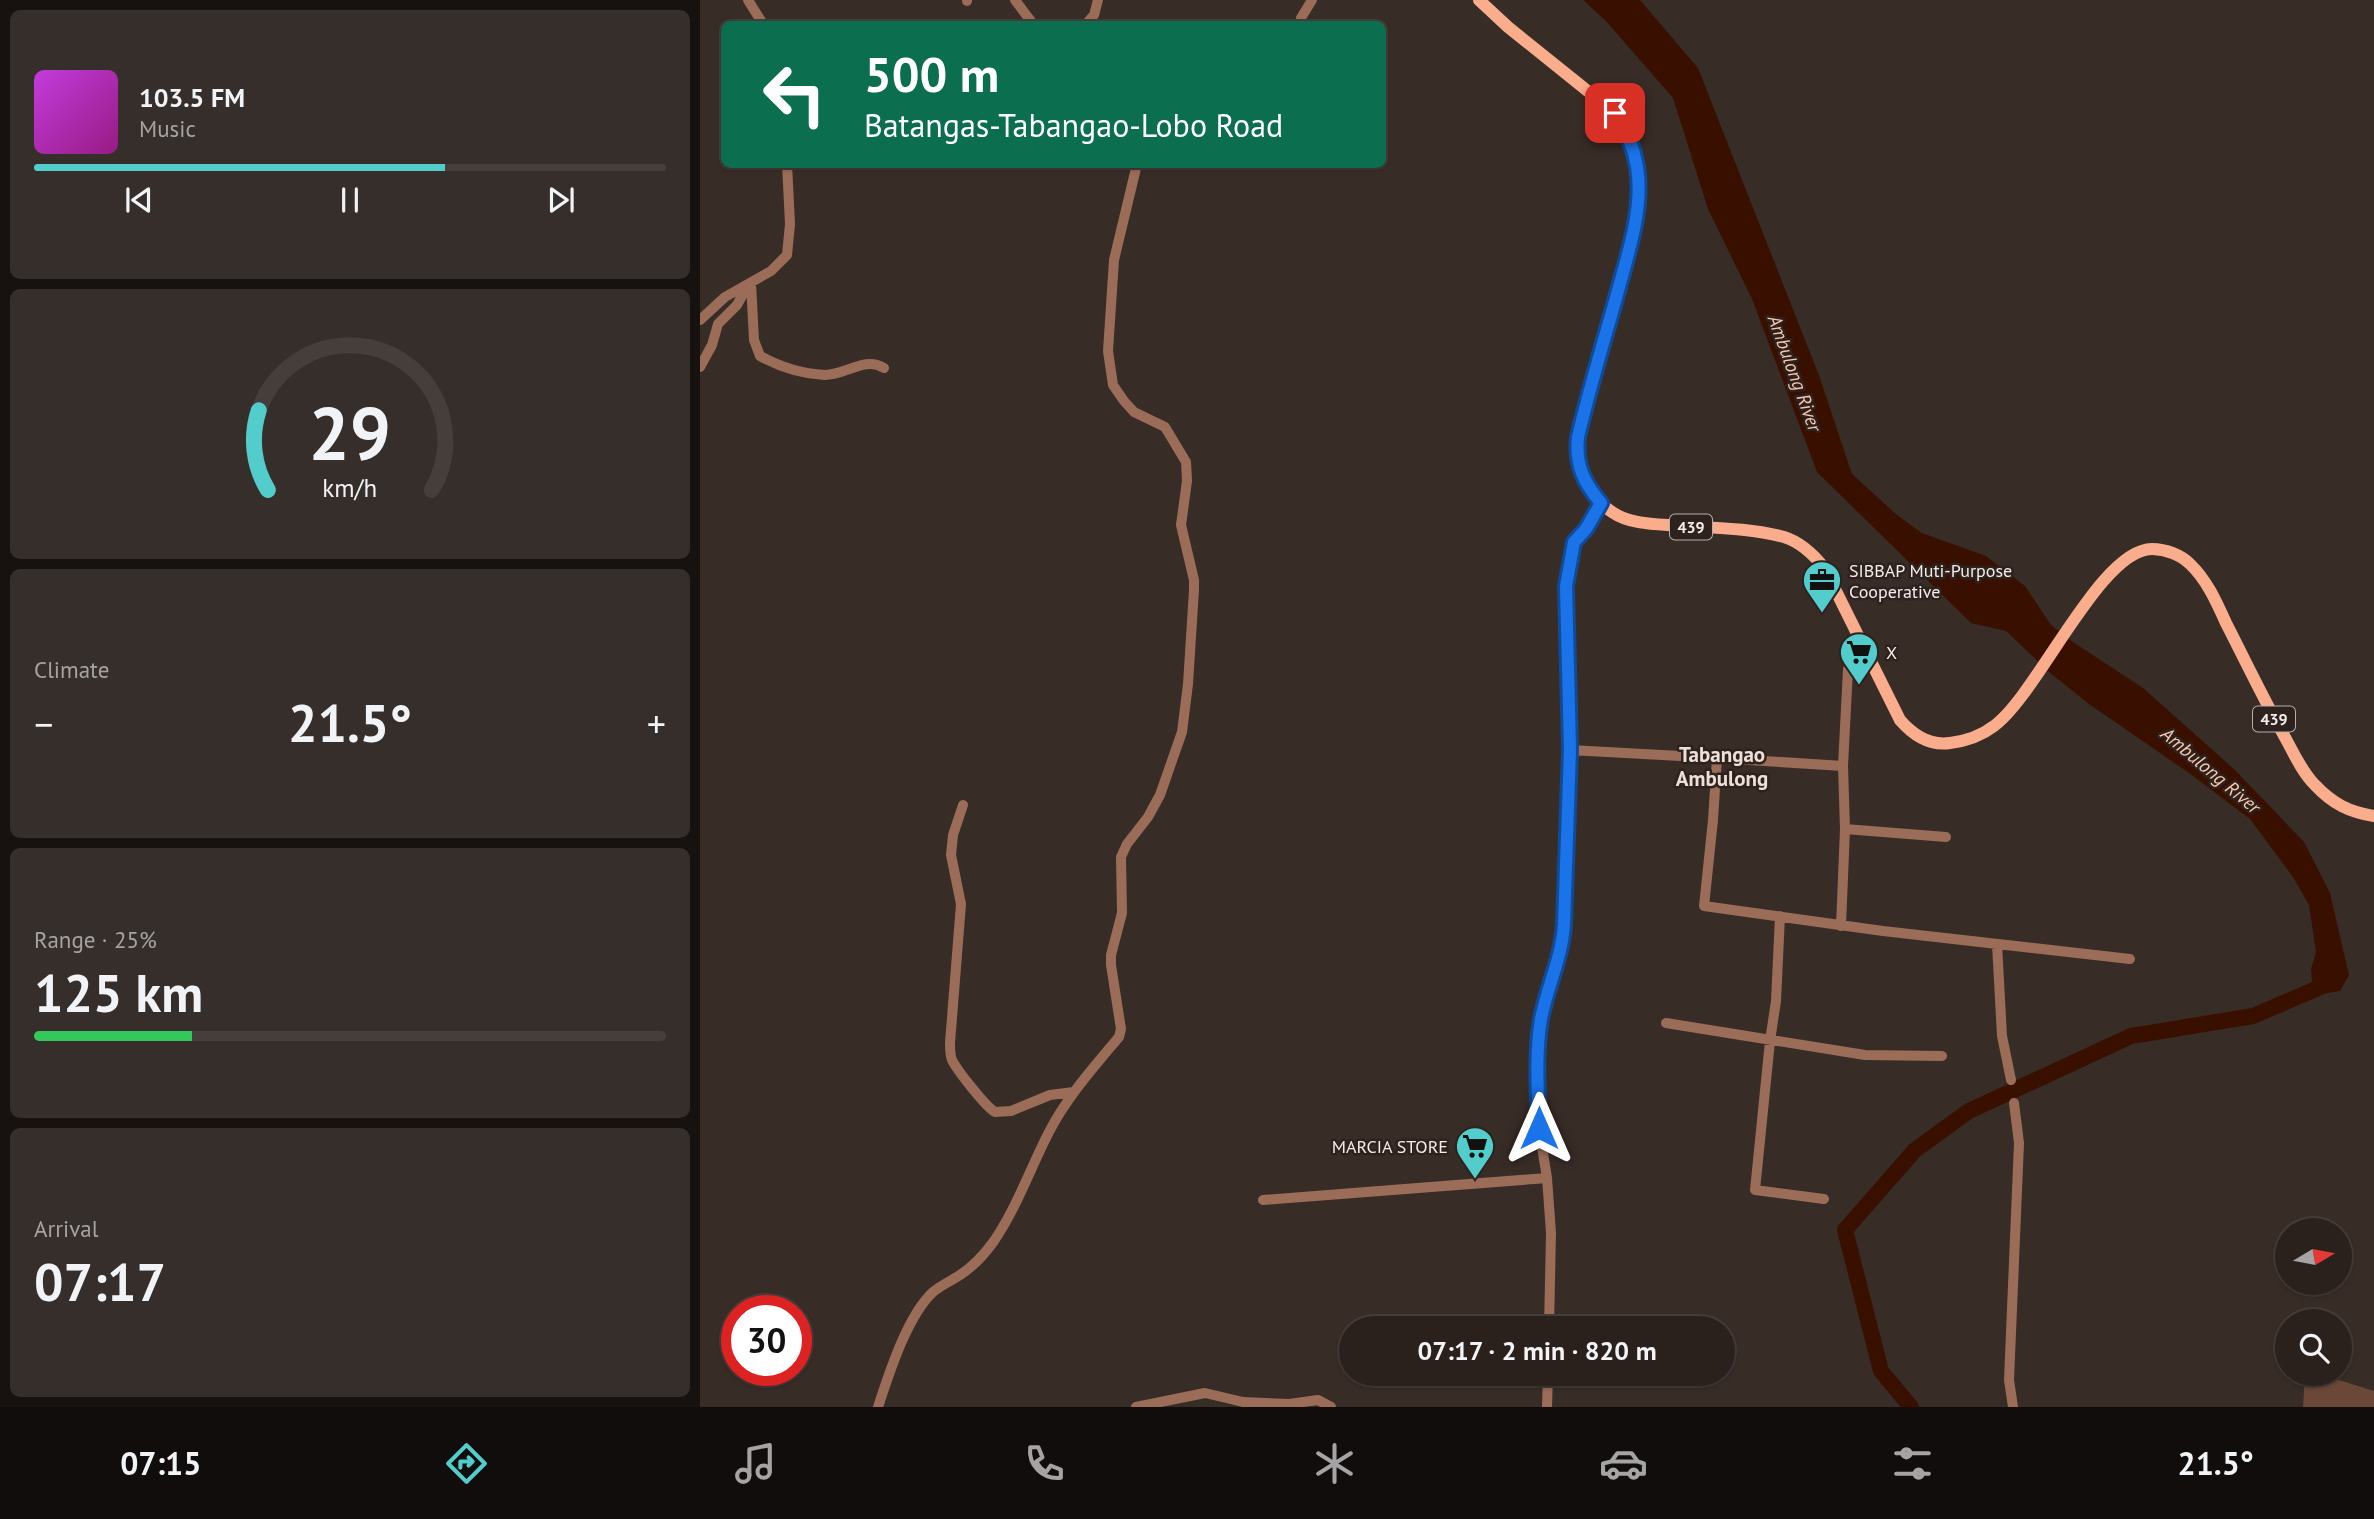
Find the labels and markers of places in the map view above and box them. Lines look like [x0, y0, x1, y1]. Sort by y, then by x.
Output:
pin [1585, 83, 1645, 143]
office icon: SIBBAP Muti-Purpose Cooperative [1801, 559, 1843, 614]
place label: SIBBAP Muti-Purpose Cooperative [1849, 559, 2012, 603]
supermarket icon: X [1838, 631, 1880, 686]
place label: X [1886, 641, 1897, 664]
supermarket icon: MARCIA STORE [1454, 1125, 1496, 1180]
place label: MARCIA STORE [1332, 1135, 1448, 1158]

